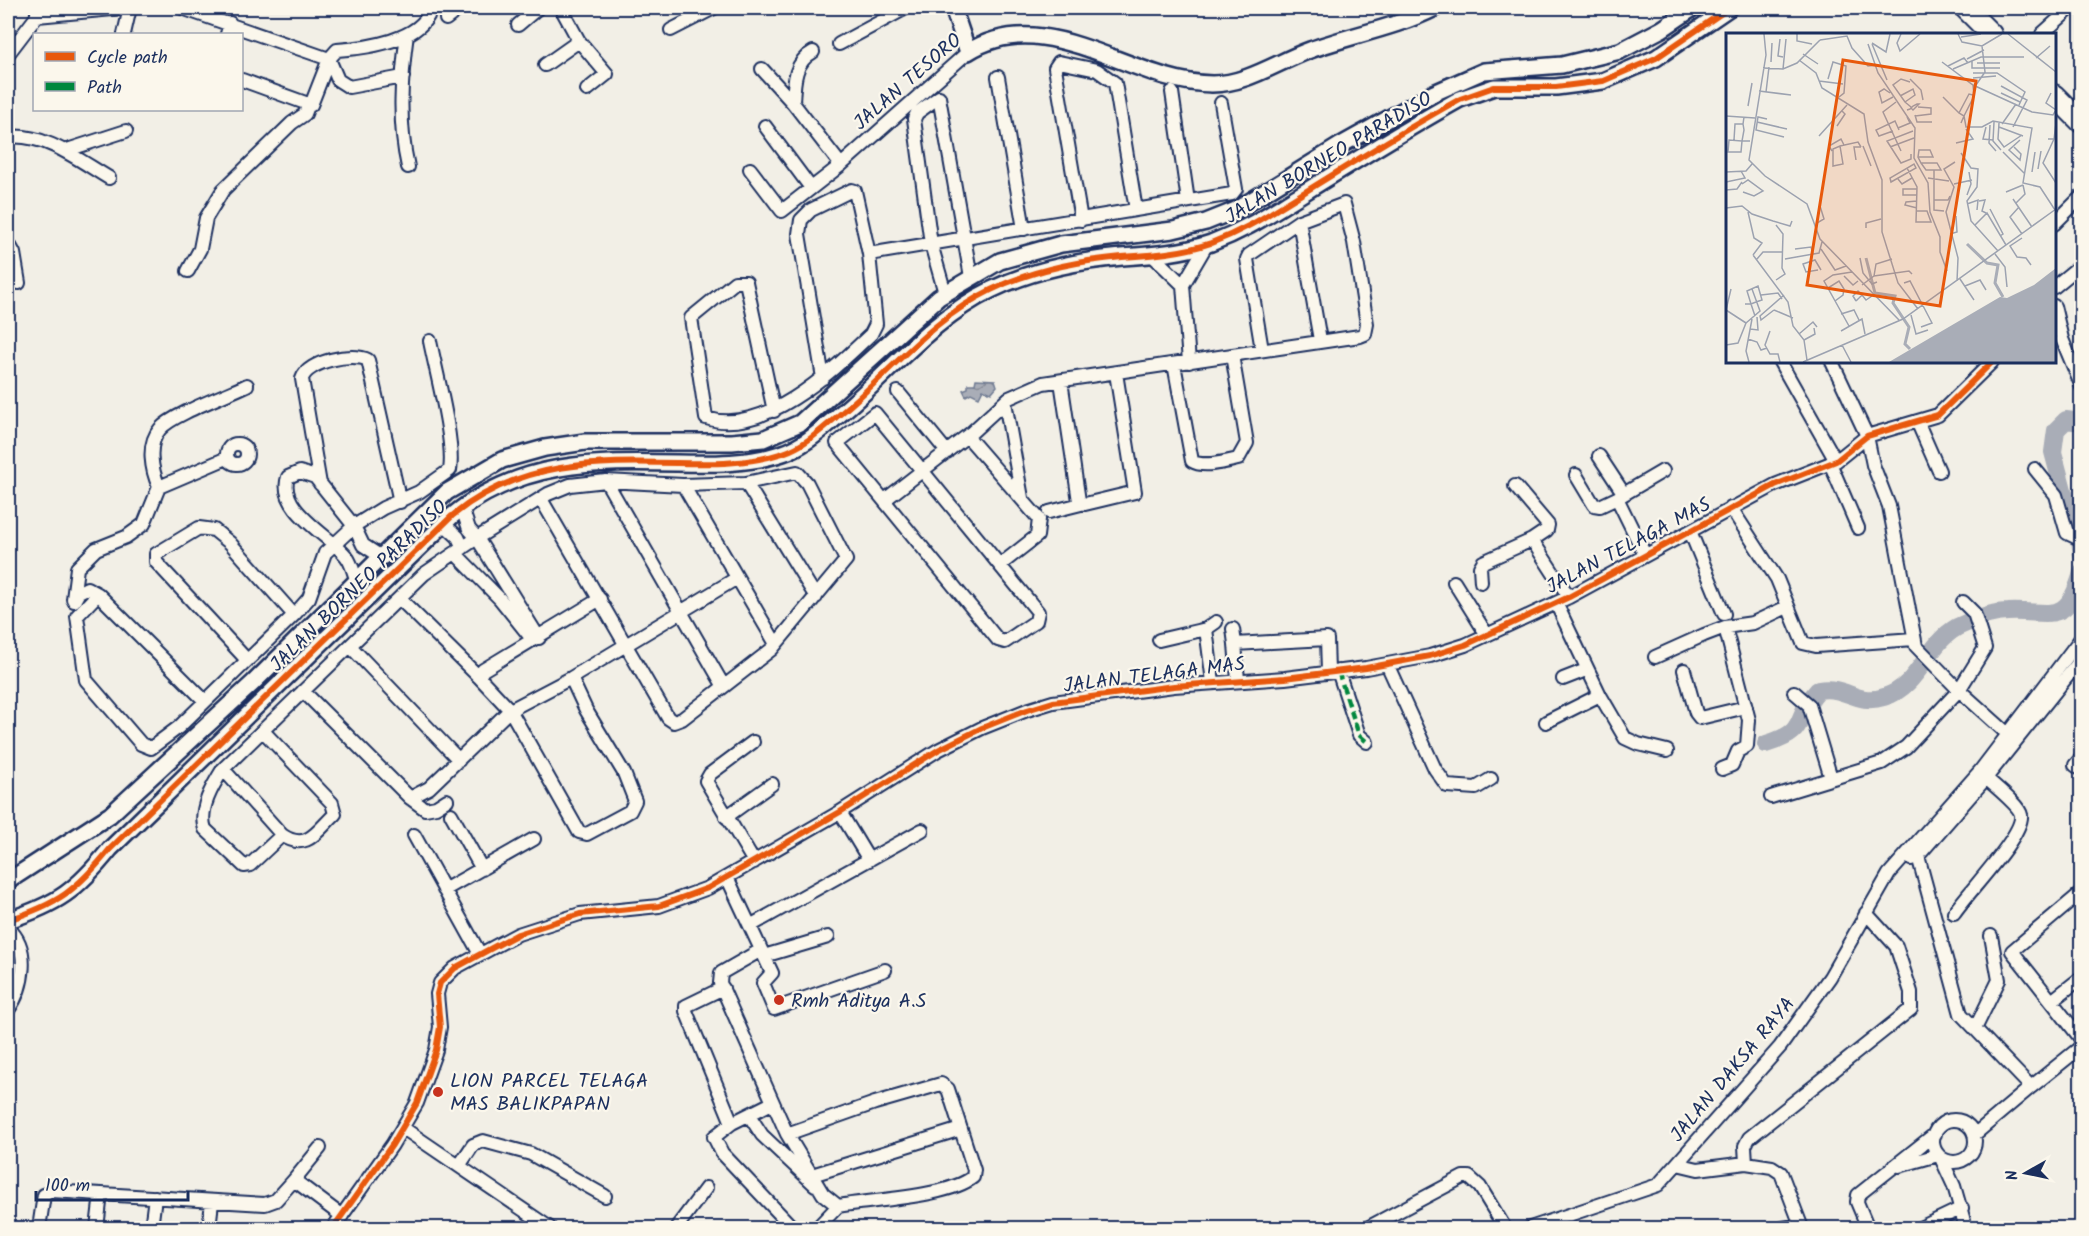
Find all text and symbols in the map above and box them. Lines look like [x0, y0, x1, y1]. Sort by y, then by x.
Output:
street label: JALAN TESORO [847, 26, 970, 139]
legend [33, 33, 243, 111]
inset map [1726, 33, 2056, 363]
text: Cycle path [87, 44, 168, 73]
text: Path [87, 74, 122, 103]
street label: JALAN BORNEO PARADISO [1219, 84, 1439, 234]
street label: JALAN TELAGA MAS [1541, 490, 1717, 604]
street label: JALAN BORNEO PARADISO [263, 493, 456, 680]
street label: JALAN TELAGA MAS [1062, 649, 1247, 703]
place label: Rmh Aditya A.S [791, 986, 927, 1018]
street label: JALAN DAKSA RAYA [1663, 991, 1804, 1150]
marker: Rmh Aditya A.S [772, 993, 786, 1007]
place label: LION PARCEL TELAGA MAS BALIKPAPAN [450, 1066, 648, 1121]
marker: LION PARCEL TELAGA MAS BALIKPAPAN [431, 1085, 445, 1099]
north arrow [1996, 1143, 2056, 1203]
scale bar [36, 1164, 188, 1202]
text: N [2000, 1168, 2026, 1182]
text: 100 m [45, 1172, 90, 1201]

